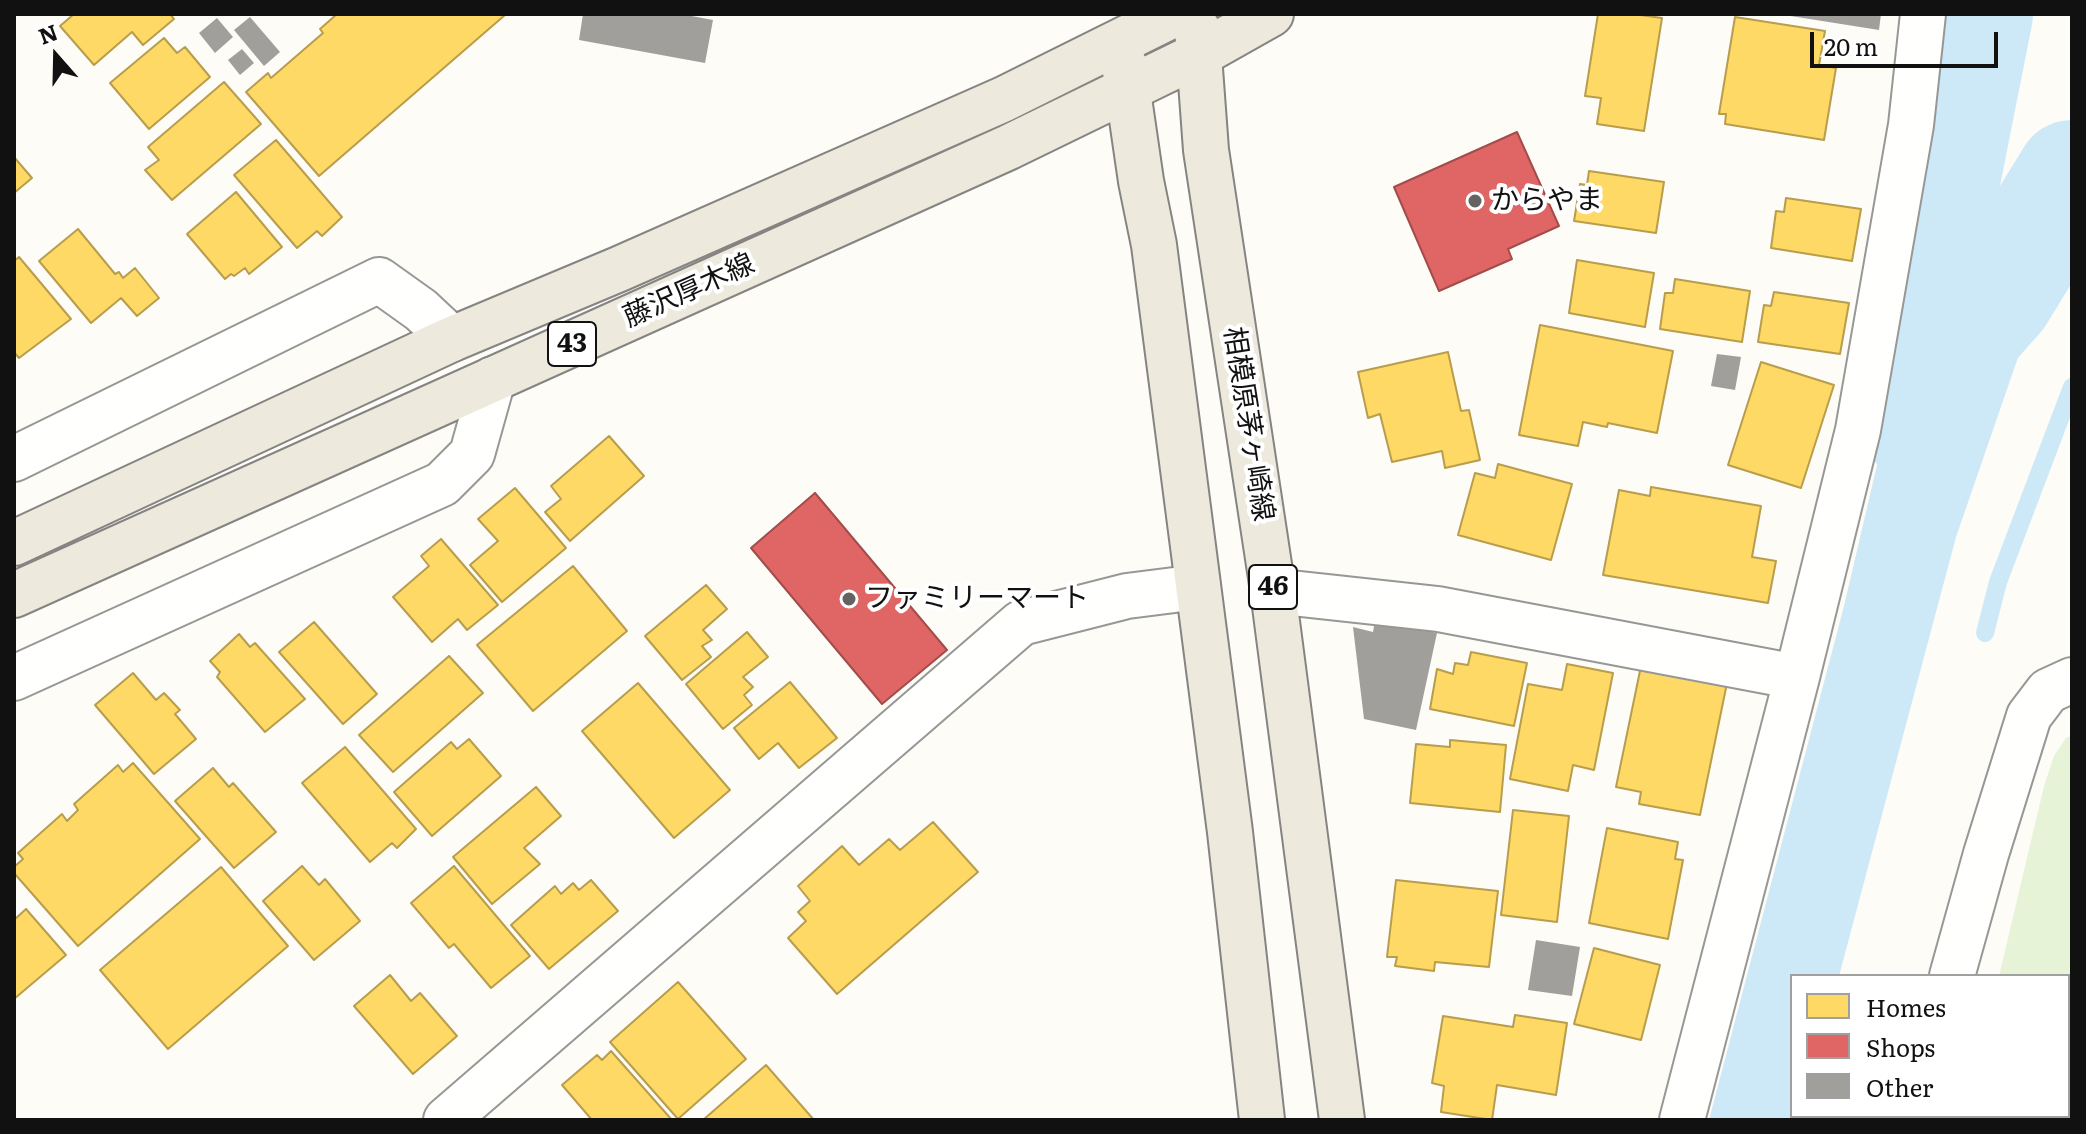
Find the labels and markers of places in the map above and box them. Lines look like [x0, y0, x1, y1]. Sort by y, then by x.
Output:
place label: からやま [1491, 184, 1603, 218]
marker: からやま [1466, 192, 1484, 210]
place label: ファミリーマート [865, 582, 1089, 616]
marker: ファミリーマート [840, 590, 858, 608]

